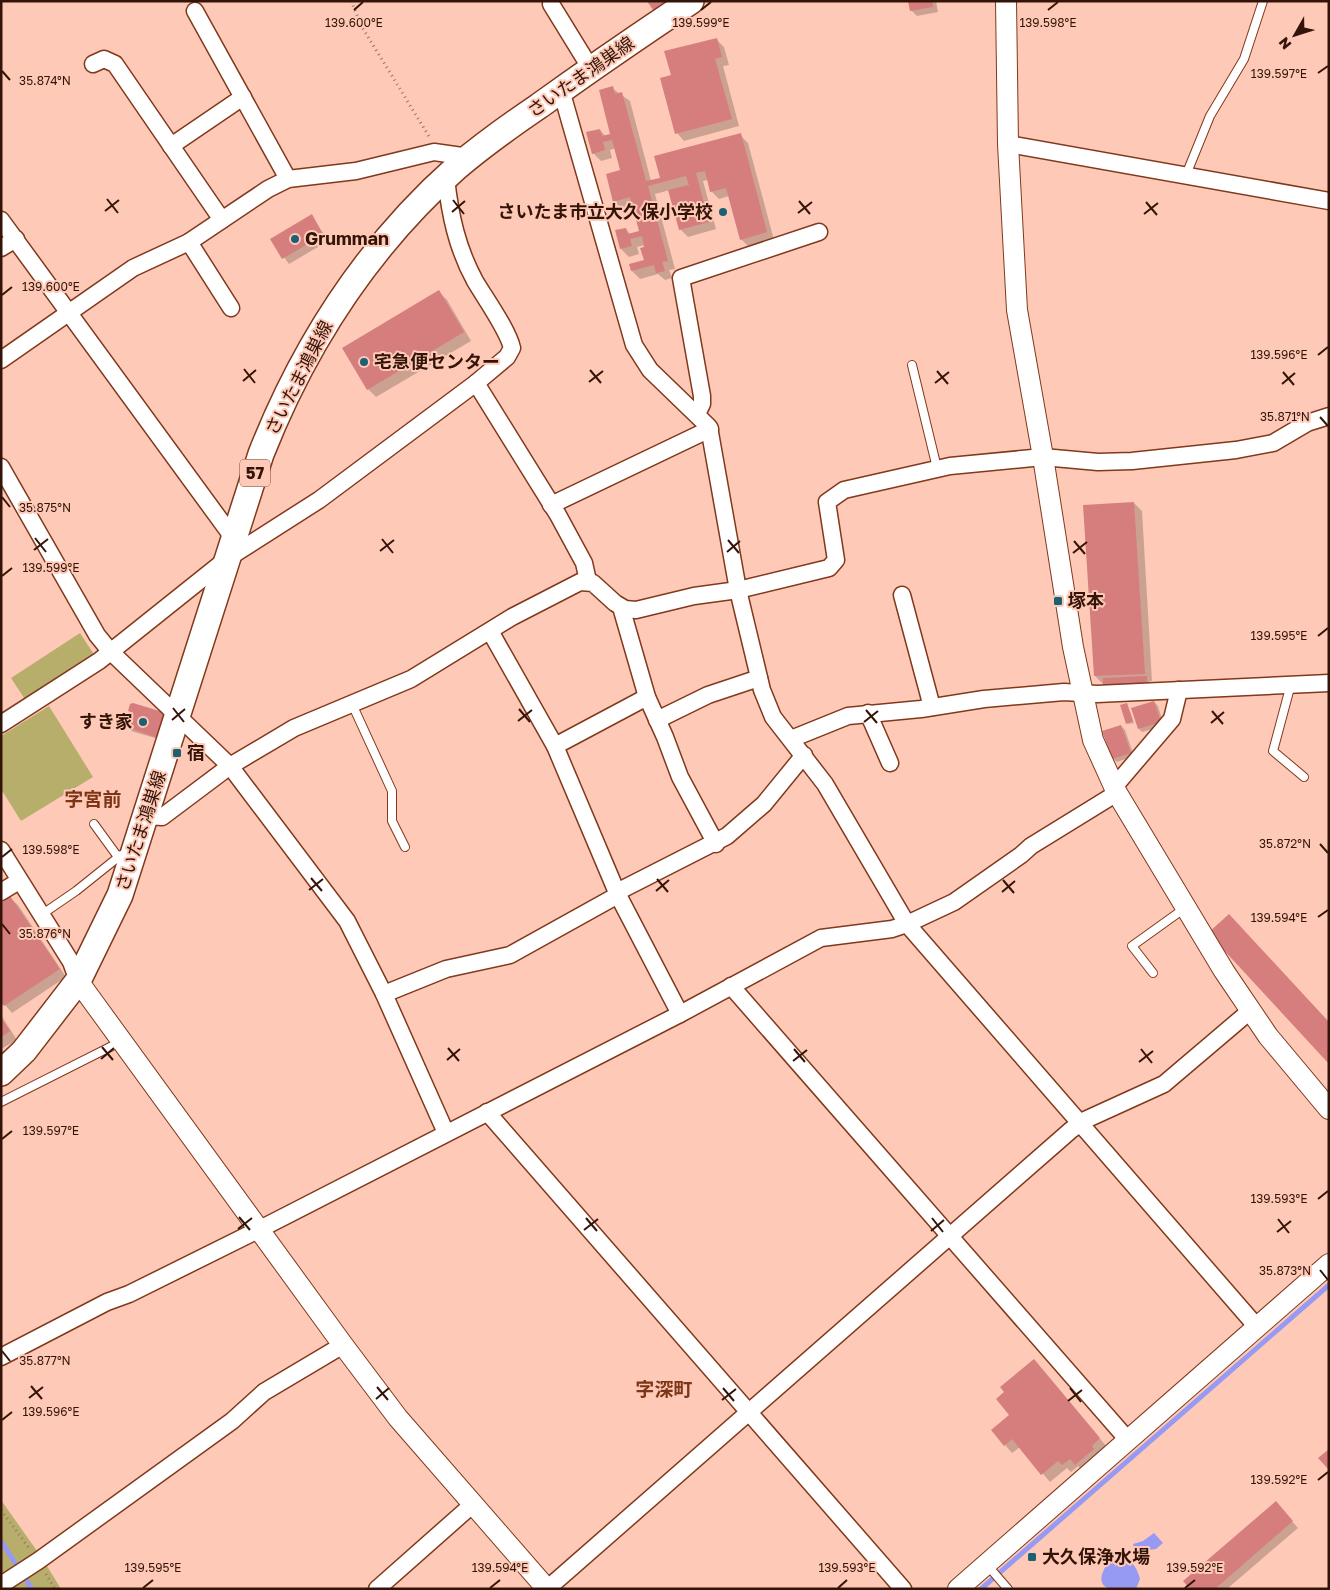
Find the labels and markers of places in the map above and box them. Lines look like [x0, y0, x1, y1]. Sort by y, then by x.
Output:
place label: さいたま市立大久保小学校 [498, 200, 713, 222]
marker: さいたま市立大久保小学校 [717, 206, 729, 218]
place label: Grumman [305, 227, 389, 249]
marker: Grumman [289, 233, 301, 245]
place label: 宅急便センター [374, 350, 500, 372]
marker: 宅急便センター [358, 356, 370, 368]
place label: 塚本 [1068, 589, 1104, 611]
marker: 塚本 [1052, 595, 1064, 607]
place label: すき家 [79, 710, 133, 732]
marker: すき家 [137, 716, 149, 728]
place label: 宿 [187, 741, 205, 763]
marker: 宿 [171, 747, 183, 759]
place label: 大久保浄水場 [1042, 1545, 1150, 1567]
marker: 大久保浄水場 [1026, 1551, 1038, 1563]

